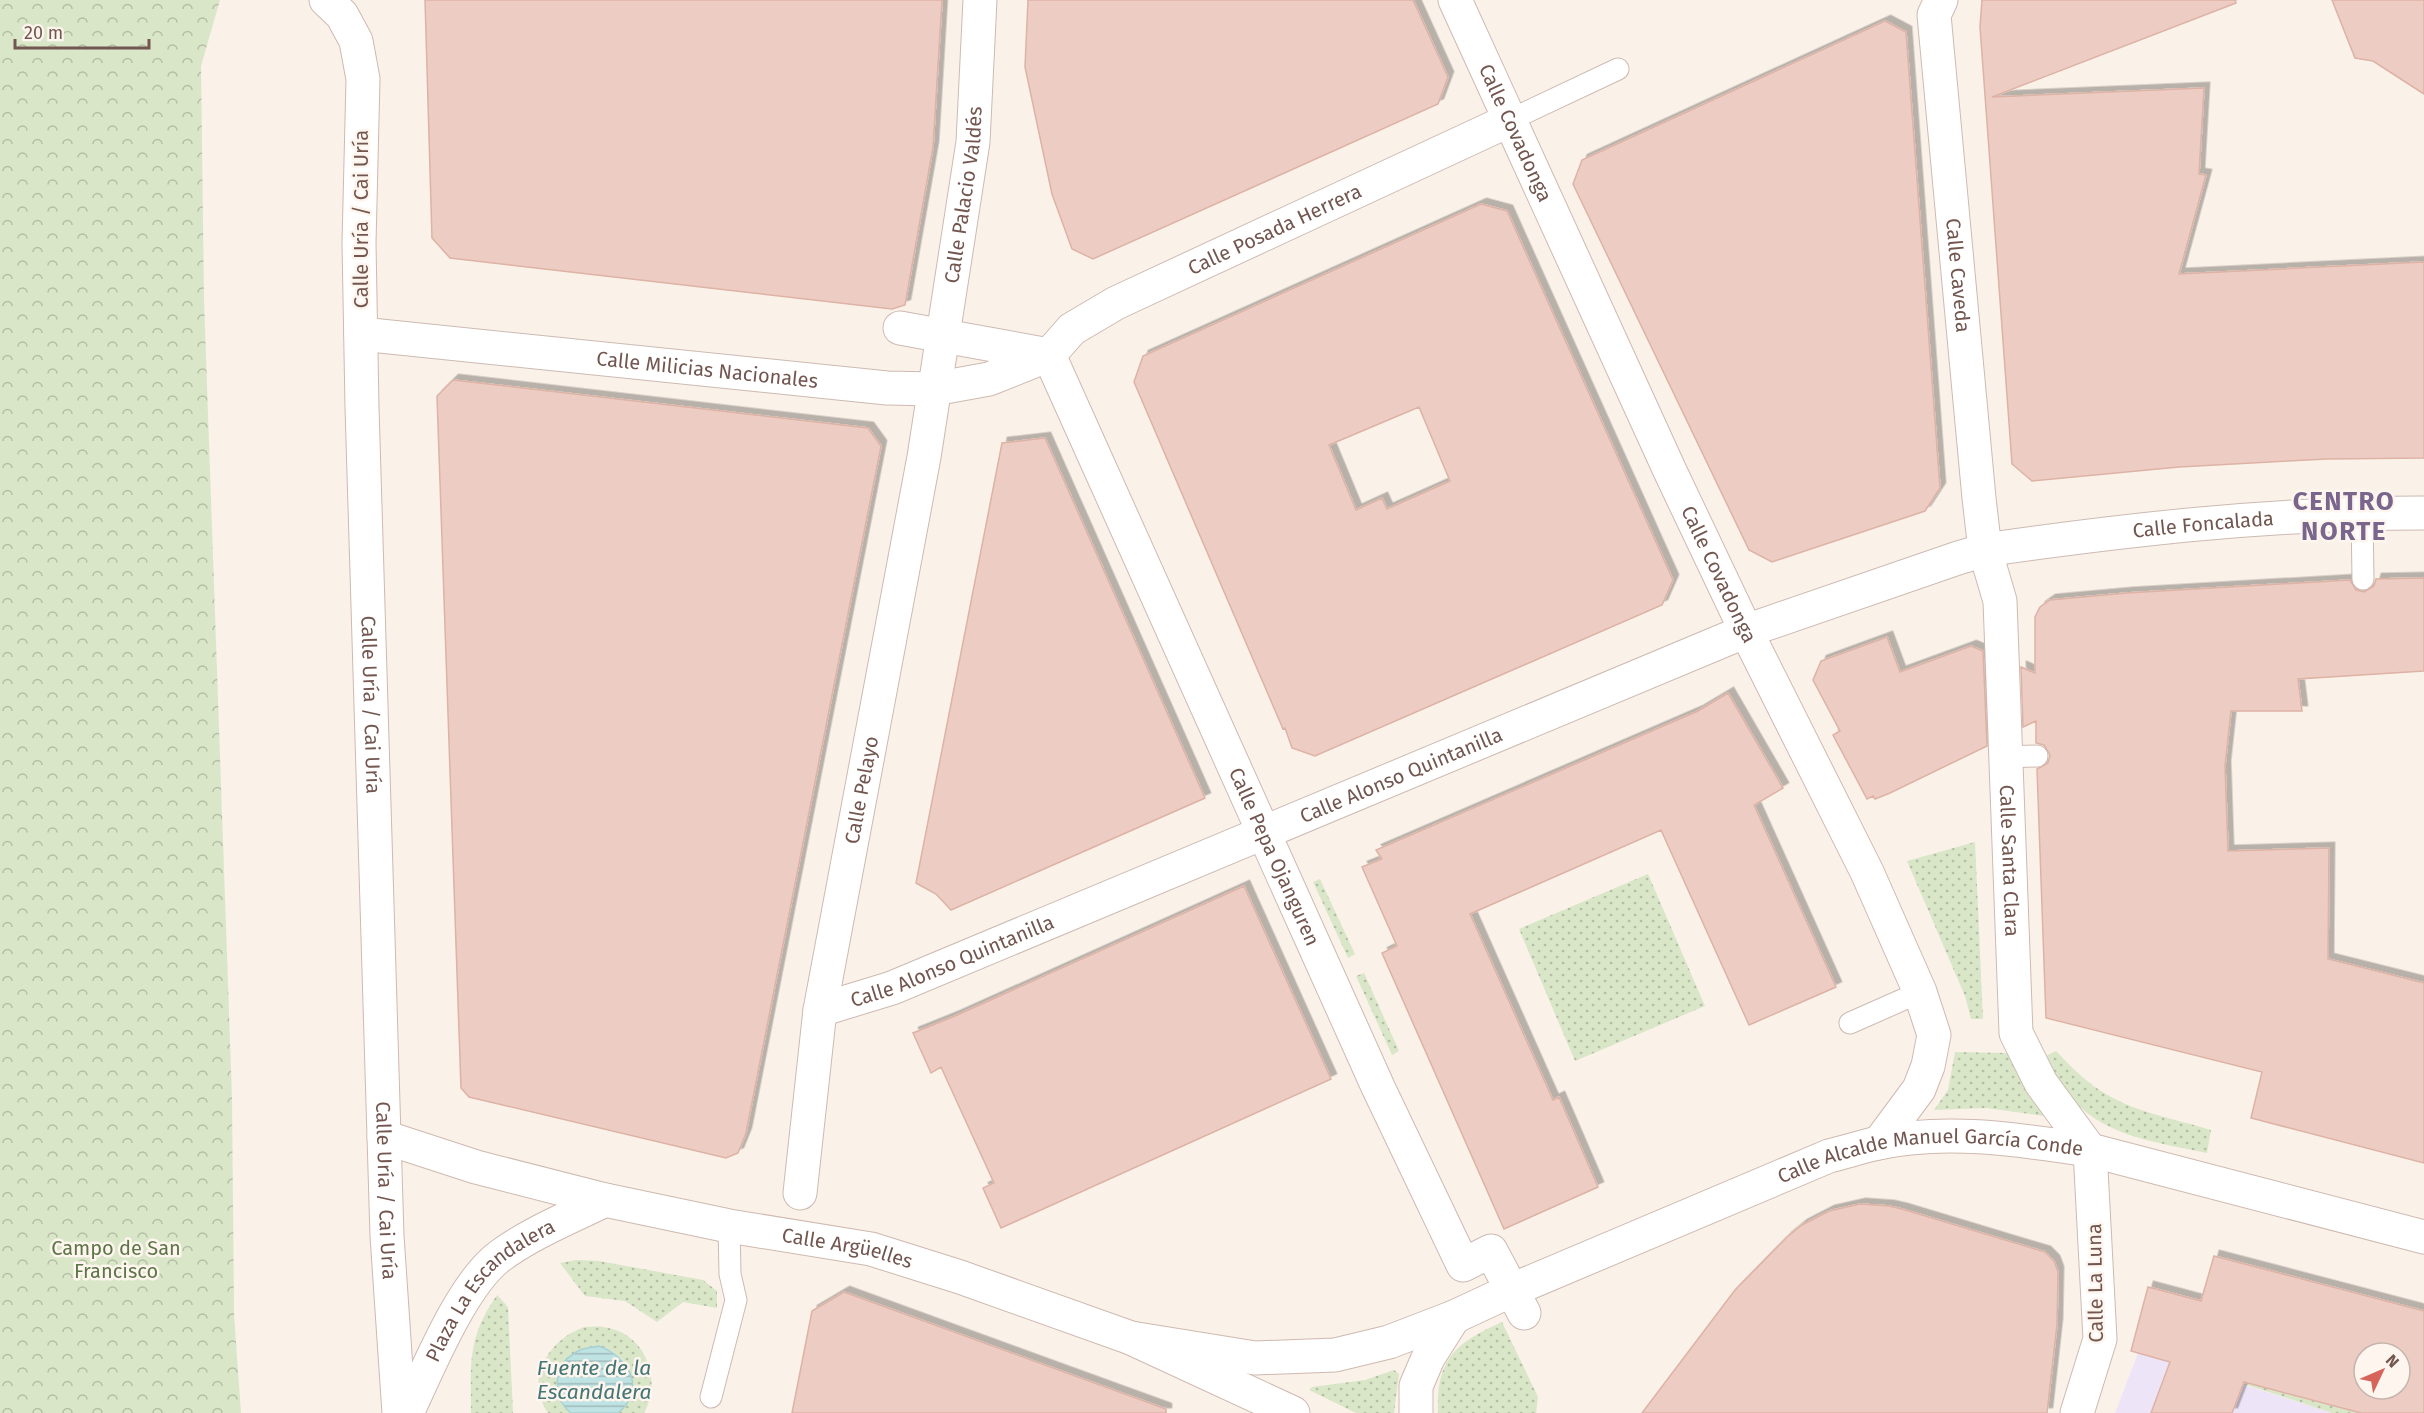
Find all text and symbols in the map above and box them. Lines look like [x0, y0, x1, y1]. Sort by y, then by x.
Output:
scale bar [15, 12, 148, 50]
text: 20 m [24, 22, 63, 44]
street label: Calle Covadonga [1474, 60, 1557, 205]
street label: Calle Palacio Valdés [939, 106, 987, 285]
street label: Calle Uría / Cai Uría [349, 130, 373, 308]
street label: Calle Posada Herrera [1184, 179, 1365, 280]
street label: Calle Caveda [1941, 217, 1976, 334]
street label: Calle Milicias Nacionales [595, 346, 819, 393]
district label: CENTRO NORTE [2293, 486, 2395, 547]
street label: Calle Covadonga [1676, 502, 1762, 647]
street label: Calle Foncalada [2131, 506, 2275, 543]
street label: Calle Uría / Cai Uría [356, 615, 386, 794]
street label: Calle Alonso Quintanilla [1296, 722, 1506, 828]
street label: Calle Pelayo [839, 734, 883, 846]
street label: Calle Pepa Ojanguren [1224, 764, 1325, 950]
street label: Calle Santa Clara [1995, 784, 2024, 937]
street label: Calle Alonso Quintanilla [847, 910, 1057, 1012]
street label: Calle Uría / Cai Uría [371, 1101, 402, 1280]
street label: Calle Alcalde Manuel García Conde [1774, 1124, 2085, 1188]
street label: Plaza La Escandalera [420, 1214, 559, 1366]
street label: Calle Argüelles [780, 1223, 916, 1273]
street label: Calle La Luna [2082, 1223, 2108, 1343]
park label: Campo de San Francisco [51, 1236, 181, 1283]
north arrow [2352, 1341, 2412, 1401]
text: N [2382, 1351, 2403, 1371]
water label: Fuente de la Escandalera [537, 1355, 651, 1405]

